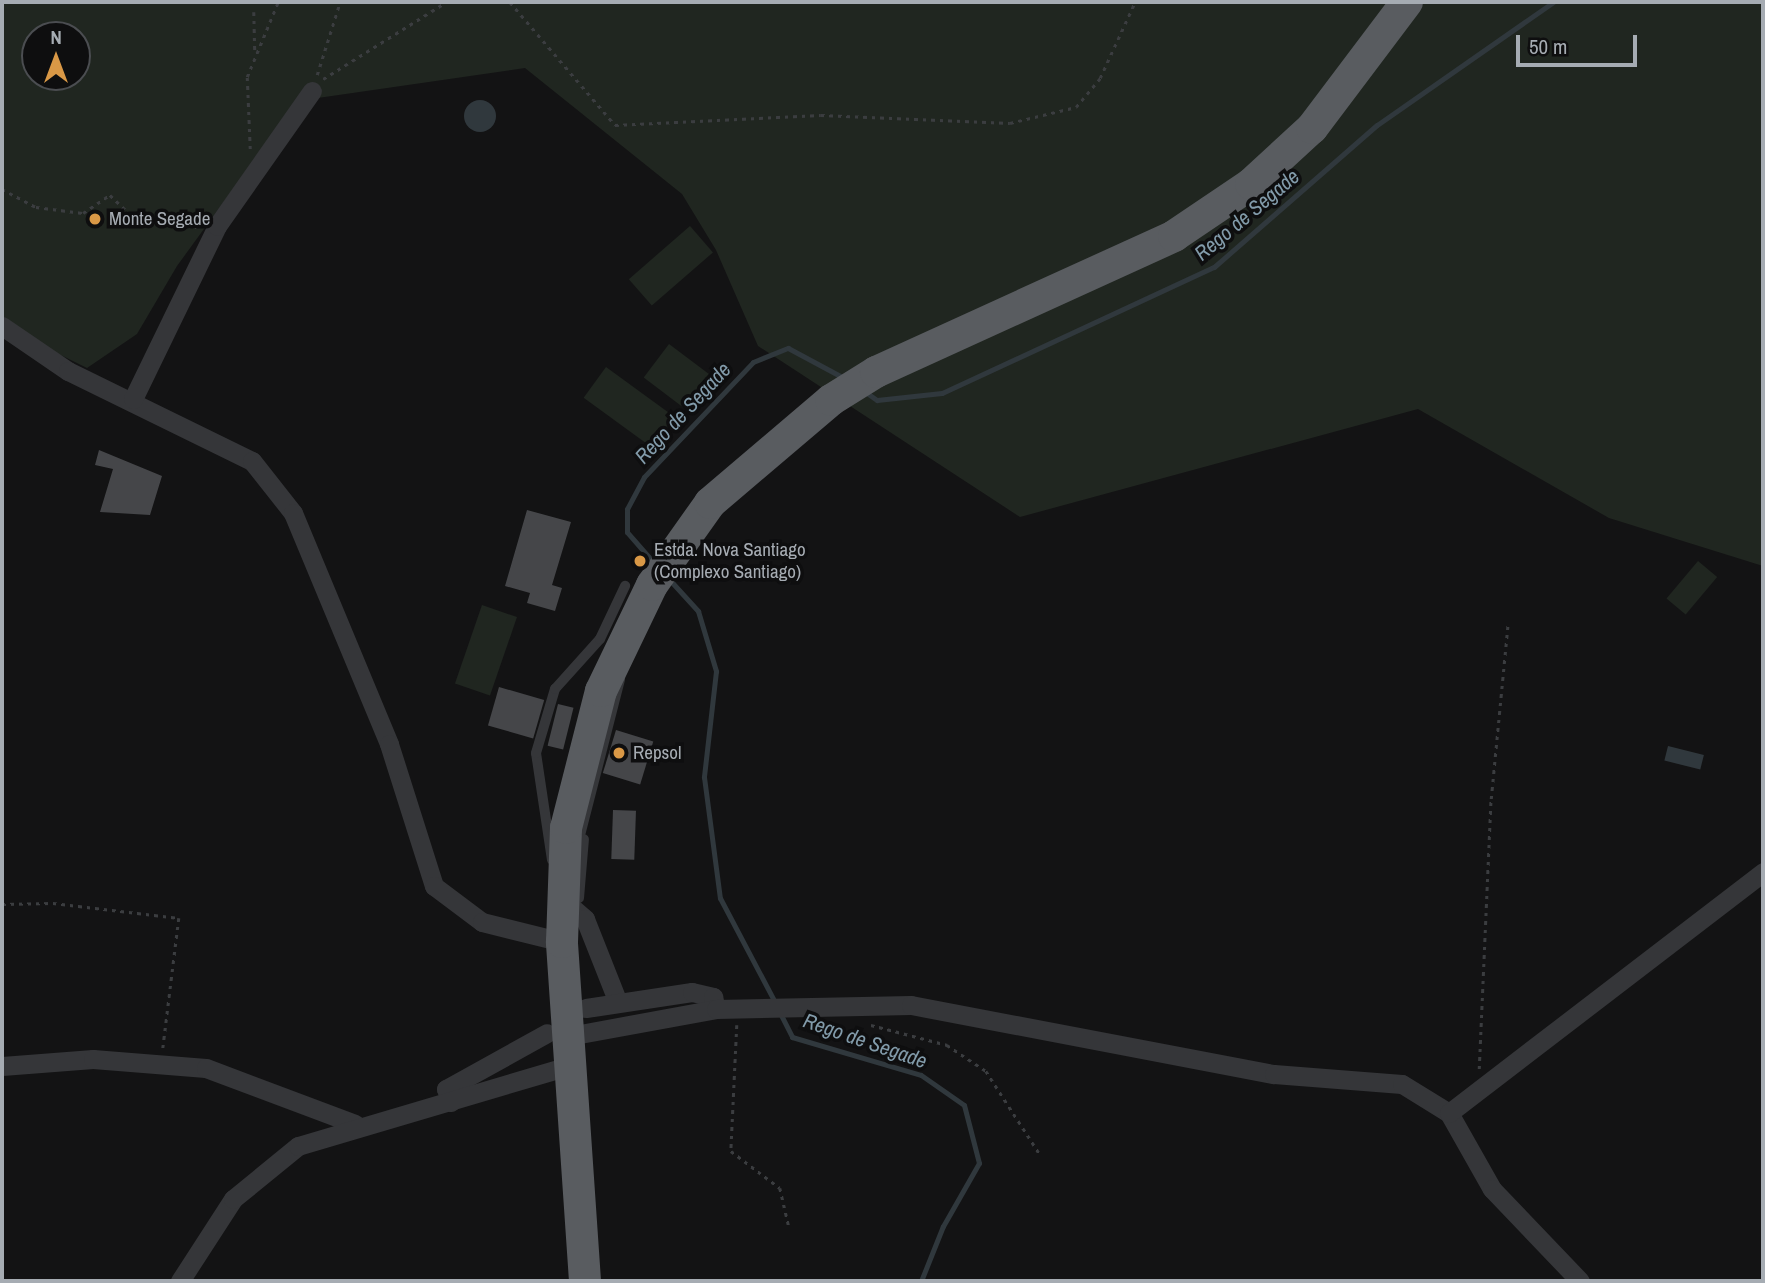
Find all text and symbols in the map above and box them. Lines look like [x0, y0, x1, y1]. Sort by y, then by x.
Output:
north arrow [21, 21, 91, 91]
scale bar [1520, 21, 1641, 65]
text: N [50, 24, 62, 50]
text: 50 m [1529, 32, 1567, 61]
water label: Rego de Segade [1189, 164, 1305, 266]
place label: Monte Segade [109, 208, 210, 230]
marker: Monte Segade [87, 211, 103, 227]
water label: Rego de Segade [630, 357, 736, 469]
place label: Estda. Nova Santiago (Complexo Santiago) [654, 539, 806, 583]
marker: Estda. Nova Santiago (Complexo Santiago) [632, 553, 648, 569]
place label: Repsol [633, 742, 681, 764]
marker: Repsol [611, 745, 627, 761]
water label: Rego de Segade [800, 1008, 930, 1074]

